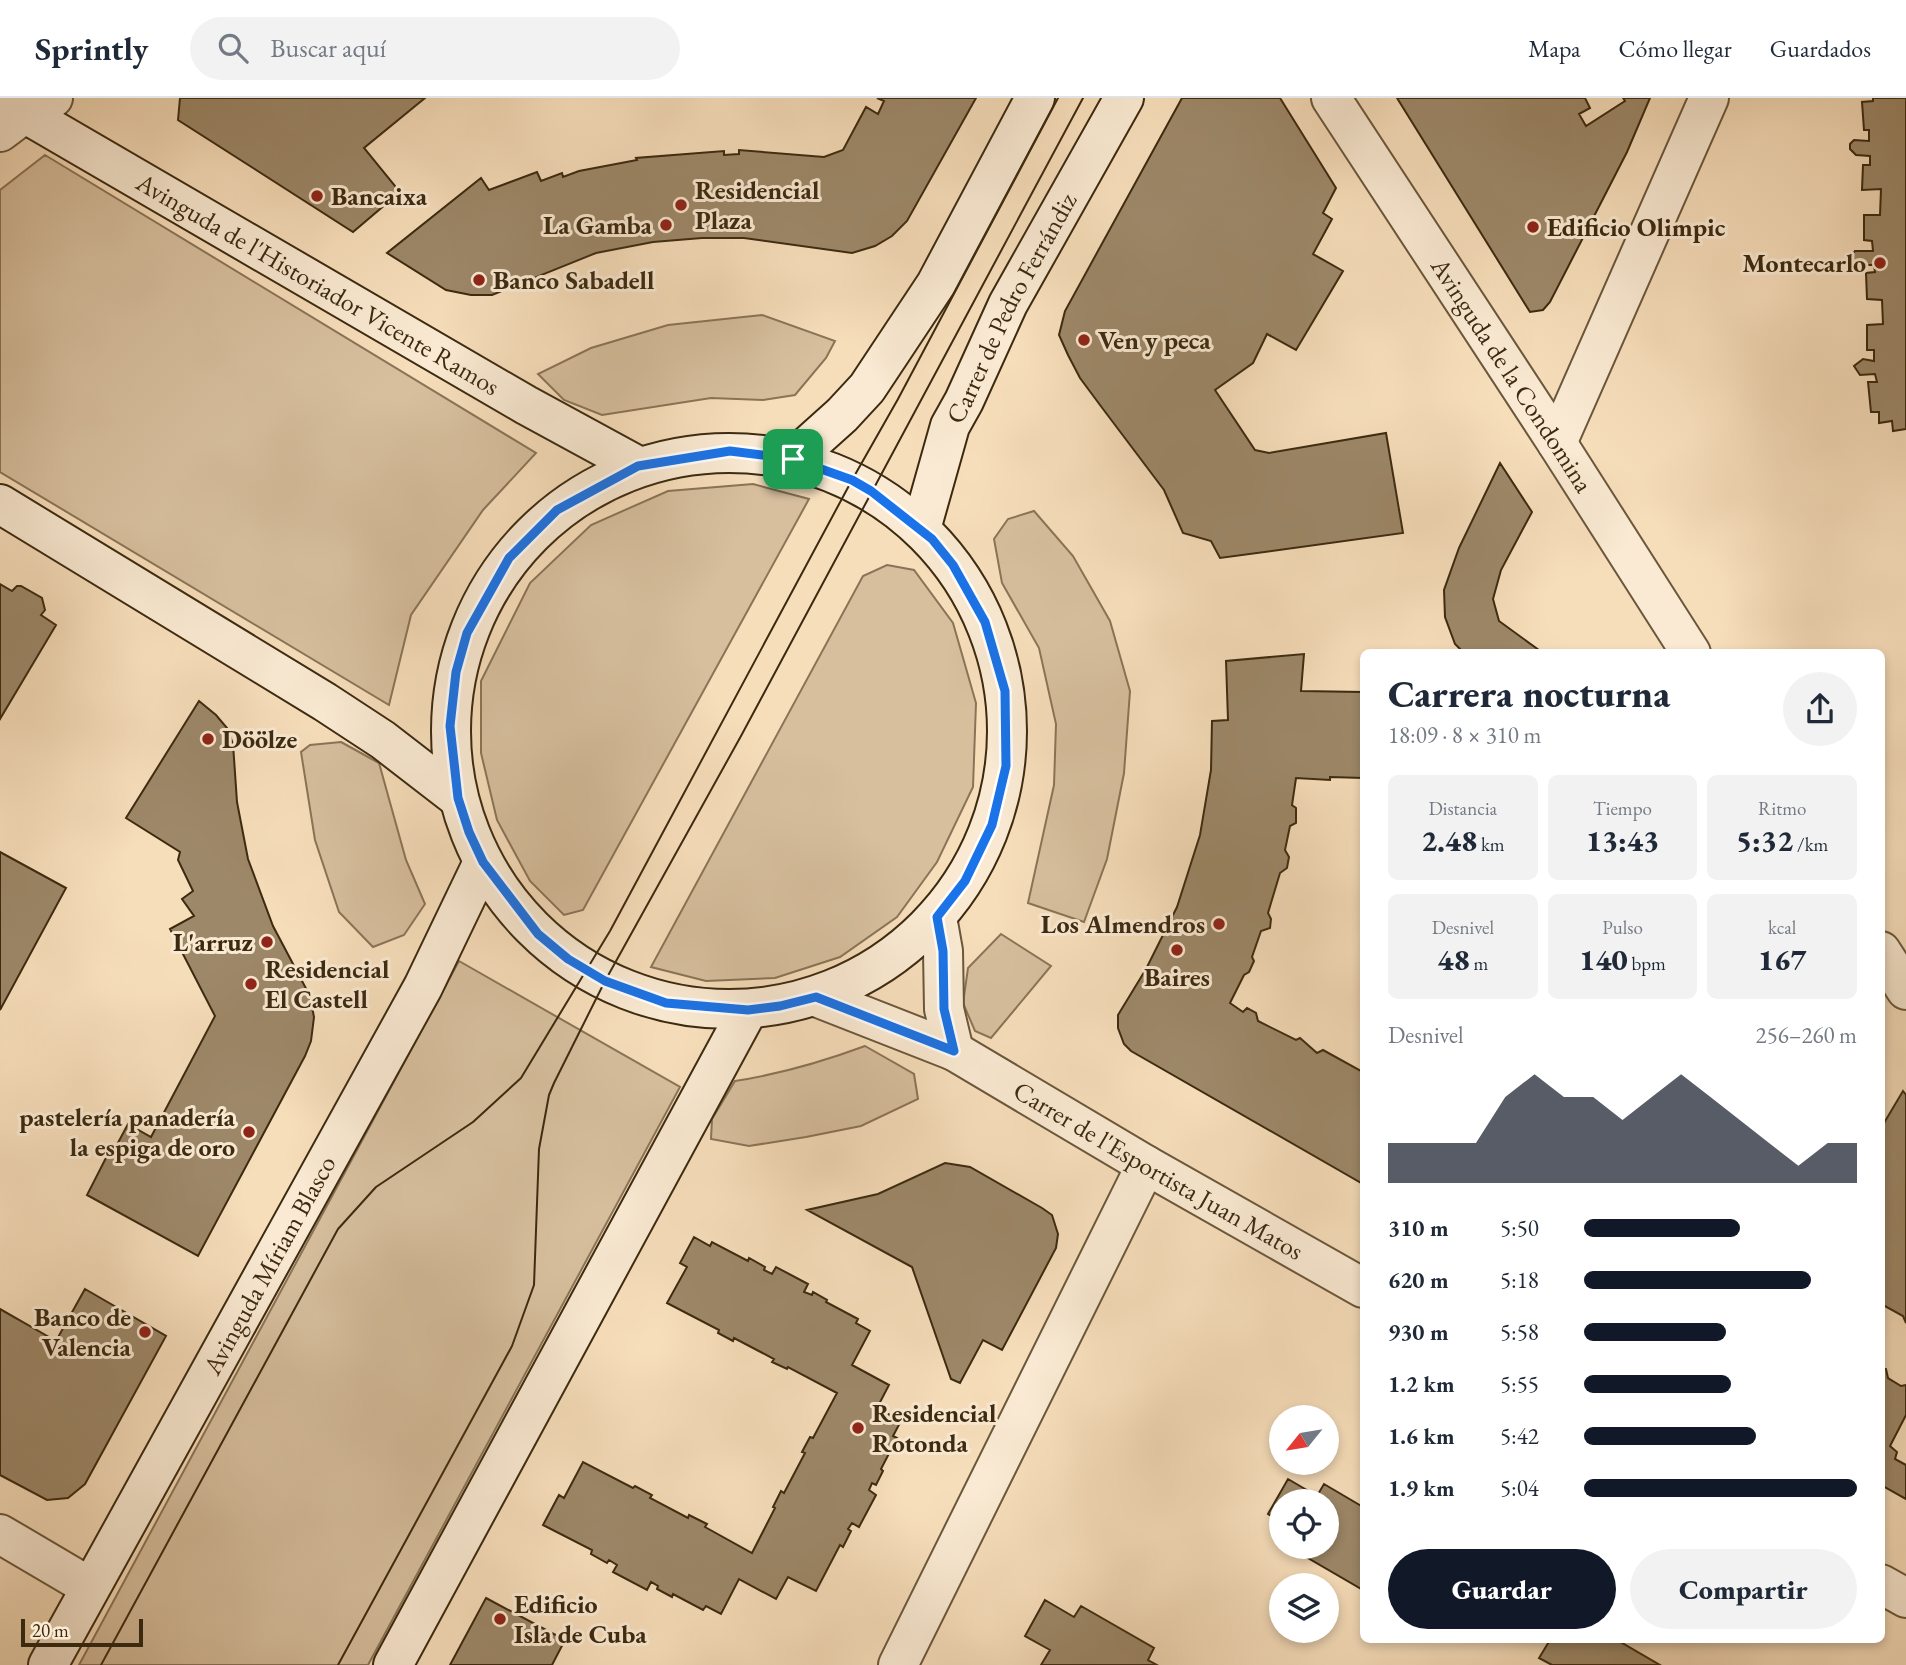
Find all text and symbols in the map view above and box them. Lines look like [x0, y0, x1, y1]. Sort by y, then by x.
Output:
search box [190, 17, 680, 80]
text: Sprintly [35, 27, 148, 70]
icon: search [214, 29, 252, 67]
text: Buscar aquí [270, 31, 386, 65]
text: Mapa [1528, 33, 1581, 64]
text: Cómo llegar [1619, 33, 1732, 64]
text: Guardados [1770, 33, 1871, 64]
street label: Avinguda de l'Historiador Vicente Ramos [129, 165, 506, 403]
place label: Residencial Plaza [695, 173, 819, 237]
place label: Bancaixa [331, 179, 428, 213]
street label: Carrer de Pedro Ferrándiz [938, 186, 1084, 430]
marker: Bancaixa [309, 188, 325, 204]
marker: Residencial Plaza [673, 197, 689, 213]
place label: La Gamba [543, 208, 653, 242]
place label: Edificio Olimpic [1547, 210, 1726, 244]
marker: La Gamba [658, 217, 674, 233]
marker: Edificio Olimpic [1525, 219, 1541, 235]
place label: Montecarlo [1742, 246, 1866, 280]
street label: Avinguda de la Condomina [1423, 250, 1601, 499]
marker: Montecarlo [1872, 255, 1888, 271]
place label: Banco Sabadell [493, 263, 654, 297]
marker: Banco Sabadell [471, 272, 487, 288]
place label: Ven y peca [1098, 323, 1211, 357]
marker: Ven y peca [1076, 332, 1092, 348]
pin [763, 429, 823, 489]
icon: arrive [774, 440, 812, 478]
text: Carrera nocturna [1388, 669, 1670, 718]
button: share [1783, 672, 1857, 746]
text: 18:09 · 8 × 310 m [1388, 720, 1541, 750]
place label: Döölze [222, 722, 297, 756]
marker: Döölze [200, 731, 216, 747]
text: Distancia [1428, 796, 1497, 821]
text: Tiempo [1593, 796, 1652, 821]
text: Ritmo [1758, 796, 1806, 821]
text: 2.48 [1421, 821, 1477, 860]
text: 13:43 [1586, 821, 1659, 860]
text: 5:32 [1736, 821, 1793, 860]
text: km [1477, 832, 1505, 857]
text: /km [1793, 832, 1828, 857]
place label: Los Almendros [1041, 907, 1205, 941]
text: Desnivel [1432, 915, 1494, 940]
text: Pulso [1602, 915, 1643, 940]
text: kcal [1768, 915, 1796, 940]
marker: Los Almendros [1211, 916, 1227, 932]
place label: L'arruz [173, 925, 253, 959]
marker: L'arruz [259, 934, 275, 950]
text: 48 [1437, 940, 1470, 979]
text: 140 [1579, 940, 1628, 979]
text: 167 [1758, 940, 1806, 979]
marker: Baires [1169, 942, 1185, 958]
text: m [1470, 951, 1488, 976]
text: bpm [1628, 951, 1666, 976]
place label: Residencial El Castell [265, 952, 389, 1016]
place label: Baires [1144, 960, 1210, 994]
marker: Residencial El Castell [243, 976, 259, 992]
text: Desnivel [1388, 1020, 1464, 1050]
text: 256–260 m [1756, 1020, 1857, 1050]
street label: Carrer de l'Esportista Juan Matos [1007, 1073, 1310, 1268]
place label: pastelería panadería la espiga de oro [19, 1100, 236, 1164]
marker: pastelería panadería la espiga de oro [241, 1124, 257, 1140]
street label: Avinguda Míriam Blasco [194, 1150, 343, 1382]
text: 310 m [1388, 1213, 1449, 1243]
text: 5:50 [1500, 1213, 1539, 1243]
text: 620 m [1388, 1265, 1449, 1295]
text: 5:18 [1500, 1265, 1539, 1295]
place label: Banco de Valencia [34, 1300, 132, 1364]
text: 930 m [1388, 1317, 1449, 1347]
text: 5:58 [1500, 1317, 1539, 1347]
marker: Banco de Valencia [137, 1324, 153, 1340]
text: 1.2 km [1388, 1369, 1455, 1399]
text: 5:55 [1500, 1369, 1539, 1399]
place label: Residencial Rotonda [872, 1396, 996, 1460]
north arrow [1269, 1405, 1339, 1475]
map controls [1269, 1405, 1339, 1643]
marker: Residencial Rotonda [850, 1420, 866, 1436]
text: 1.6 km [1388, 1421, 1455, 1451]
text: 5:42 [1500, 1421, 1539, 1451]
text: 1.9 km [1388, 1473, 1455, 1503]
text: 5:04 [1500, 1473, 1539, 1503]
button: locate [1269, 1489, 1339, 1559]
button: Guardar [1388, 1549, 1616, 1629]
button: Compartir [1630, 1549, 1857, 1629]
button: layers [1269, 1573, 1339, 1643]
place label: Edificio Isla de Cuba [514, 1587, 647, 1651]
marker: Edificio Isla de Cuba [492, 1611, 508, 1627]
scale bar [21, 1616, 144, 1648]
text: 20 m [32, 1618, 69, 1643]

